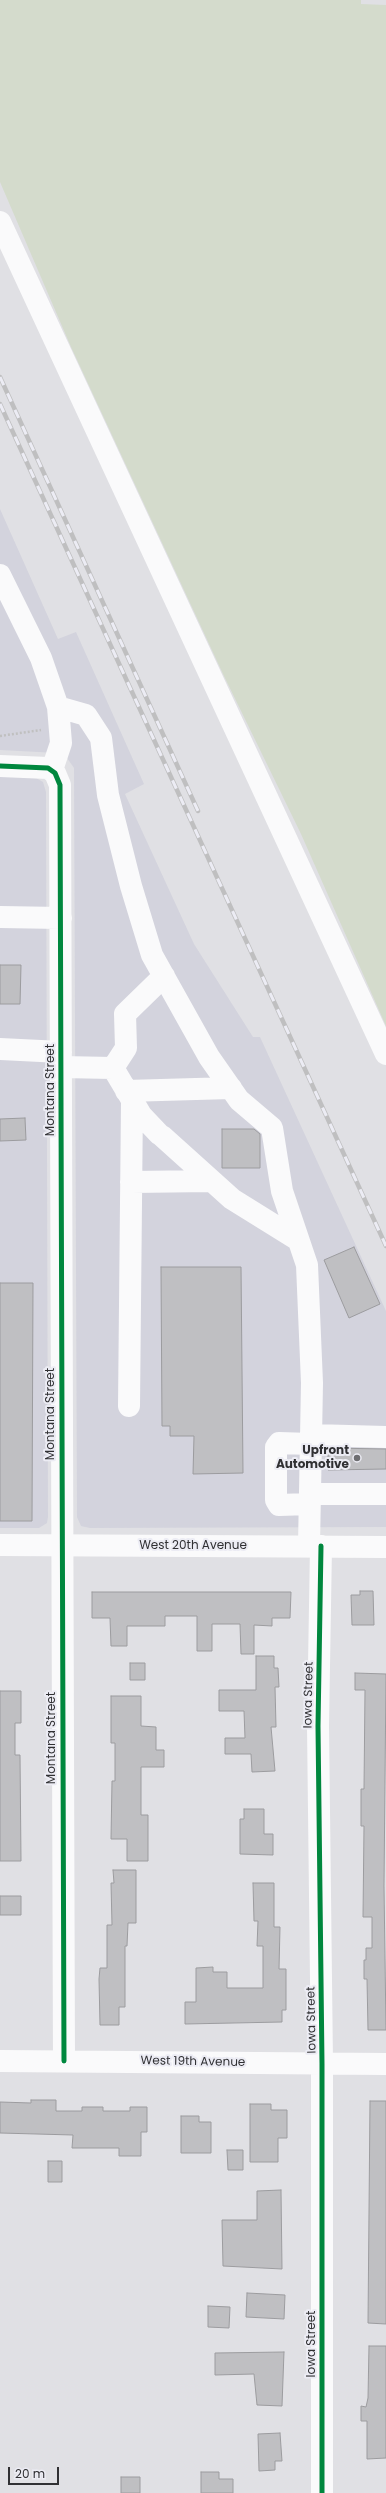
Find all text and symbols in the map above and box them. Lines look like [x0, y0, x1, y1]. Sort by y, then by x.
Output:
street label: Montana Street [44, 1044, 58, 1136]
street label: Montana Street [44, 1368, 58, 1460]
place label: Upfront Automotive [276, 1444, 349, 1472]
marker: Upfront Automotive [352, 1453, 362, 1463]
street label: West 20th Avenue [139, 1539, 247, 1553]
street label: Iowa Street [301, 1661, 317, 1729]
street label: Montana Street [45, 1692, 59, 1784]
street label: Iowa Street [304, 1986, 320, 2054]
street label: West 19th Avenue [141, 2054, 245, 2070]
street label: Iowa Street [305, 2311, 319, 2377]
scale bar [10, 2459, 61, 2485]
text: 20 m [15, 2465, 45, 2482]

